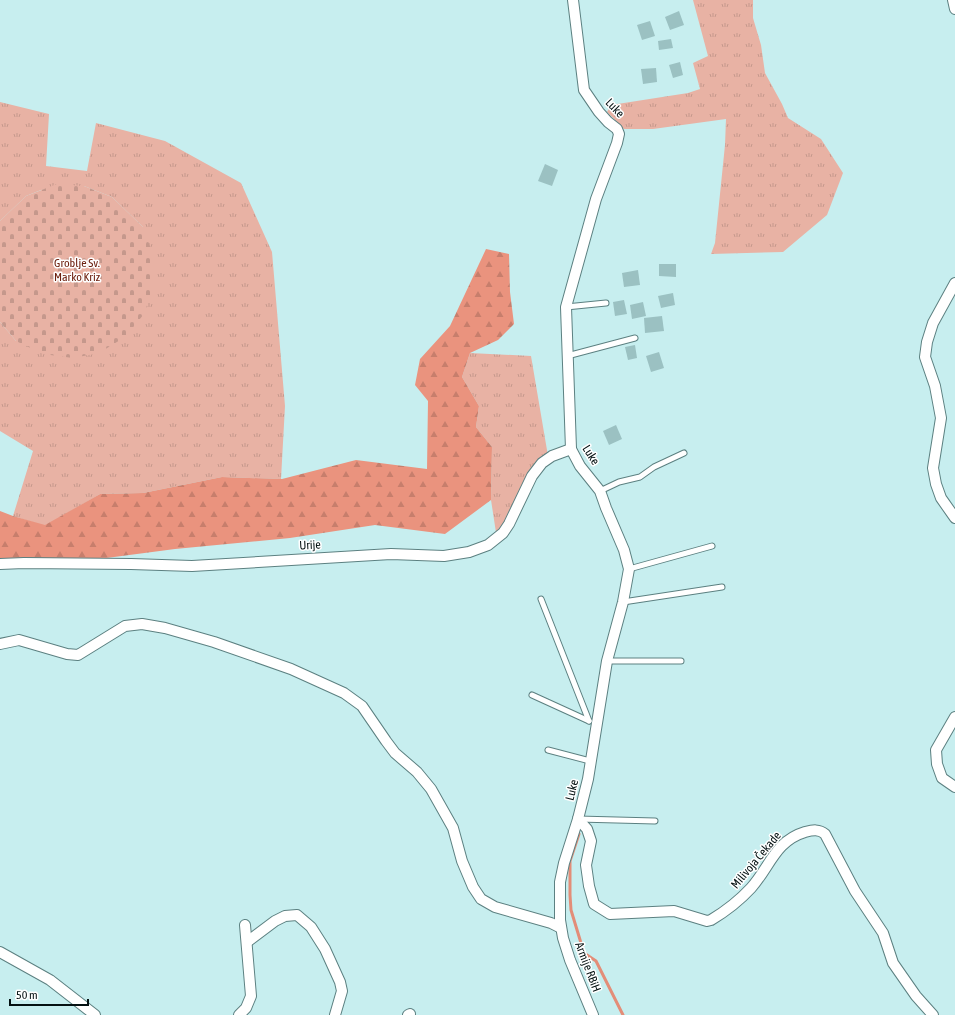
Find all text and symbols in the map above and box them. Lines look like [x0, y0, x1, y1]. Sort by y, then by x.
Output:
street label: Luke [603, 96, 627, 120]
park label: Groblje Sv. Marko Kriz [54, 256, 101, 284]
street label: Luke [580, 442, 602, 468]
street label: Urije [299, 537, 321, 553]
street label: Luke [563, 778, 581, 802]
street label: Milivoja Čekade [728, 829, 784, 891]
street label: Armije RBiH [572, 940, 604, 994]
scale bar [10, 981, 88, 1007]
text: 50 m [16, 988, 38, 1002]

